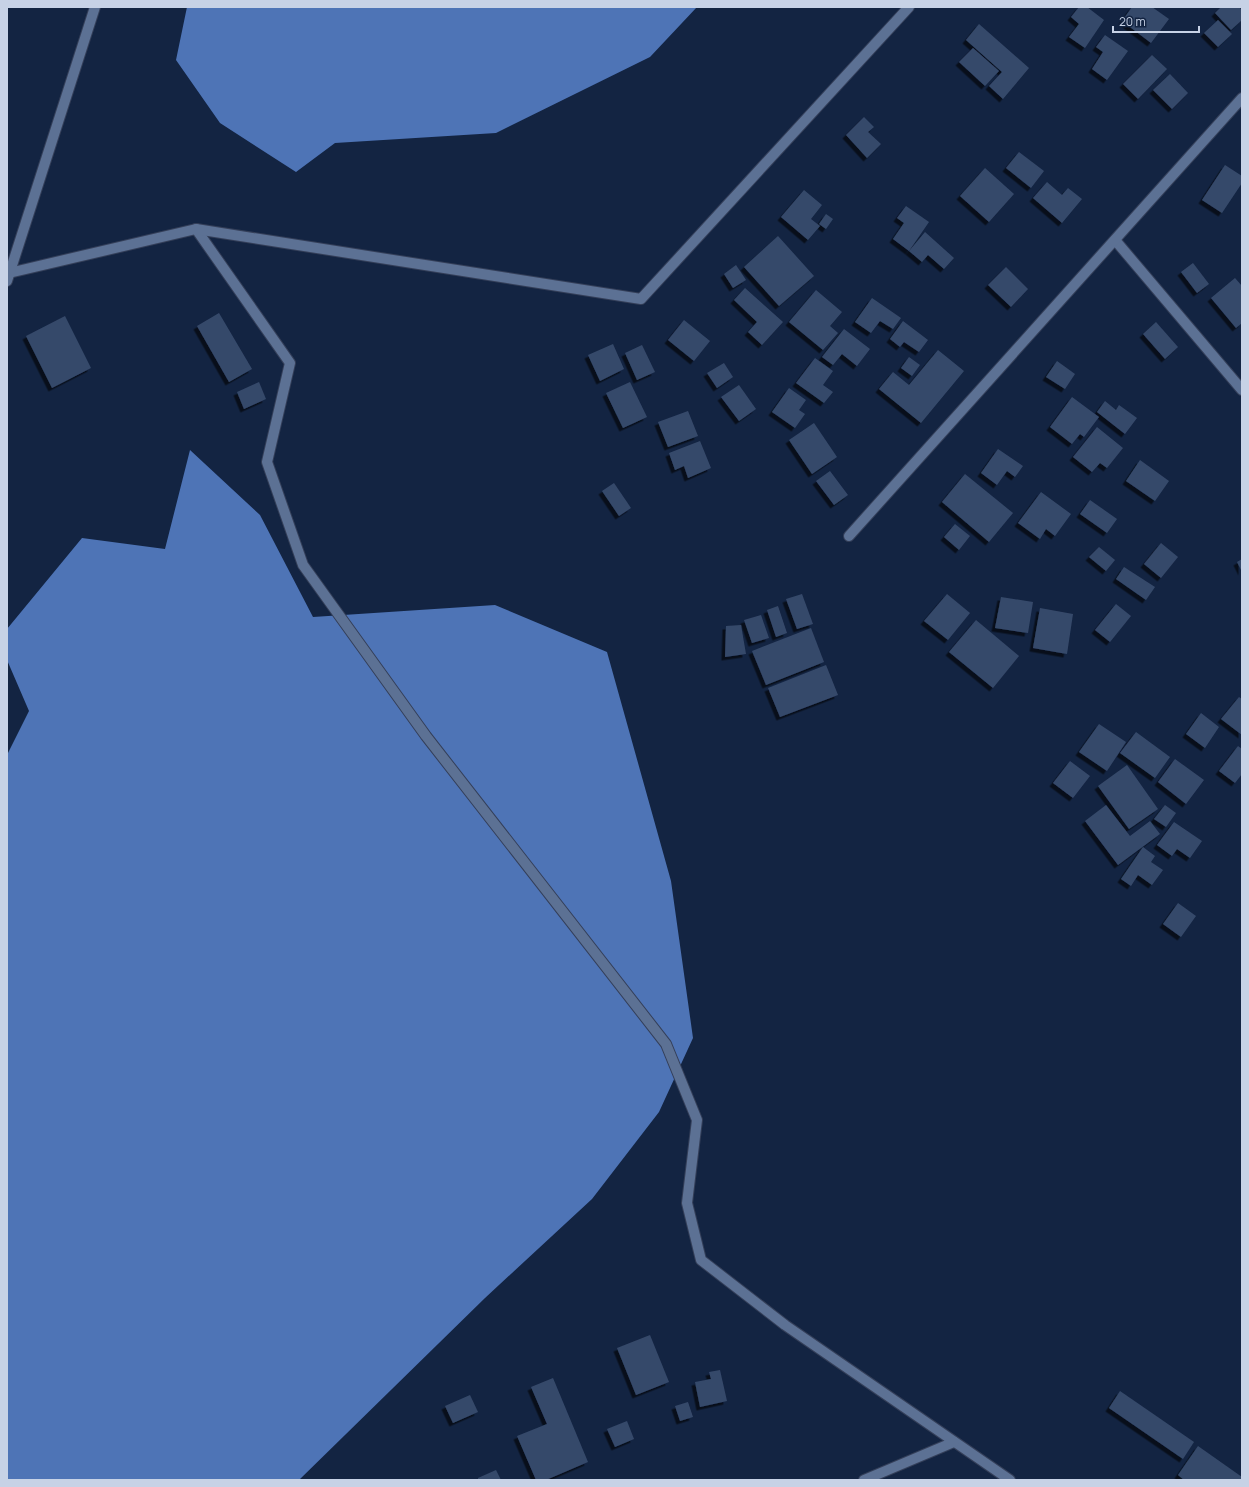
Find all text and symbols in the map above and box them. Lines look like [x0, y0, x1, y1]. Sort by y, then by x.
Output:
scale bar [1113, 8, 1199, 34]
text: 20 m [1119, 13, 1146, 30]

